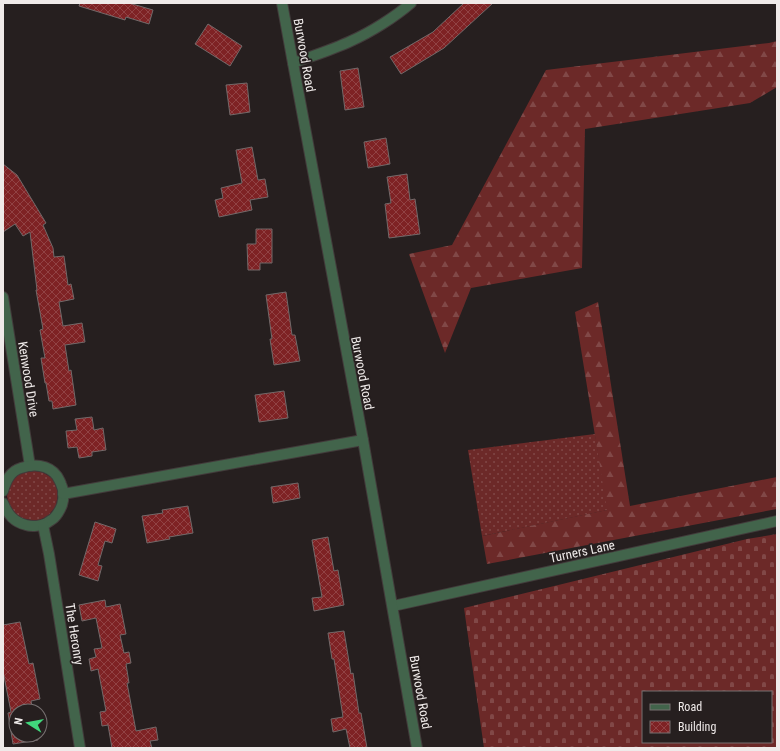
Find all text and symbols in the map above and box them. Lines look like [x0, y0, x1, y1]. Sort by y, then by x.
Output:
street label: Burwood Road [291, 17, 318, 93]
street label: Burwood Road [348, 335, 377, 411]
street label: Kenwood Drive [15, 340, 42, 418]
street label: Turners Lane [548, 537, 616, 566]
street label: The Heronry [62, 602, 87, 667]
street label: Burwood Road [407, 654, 434, 730]
legend [642, 691, 772, 743]
text: Road [678, 700, 702, 714]
north arrow [8, 703, 48, 743]
text: N [12, 716, 26, 726]
text: Building [678, 720, 716, 734]

